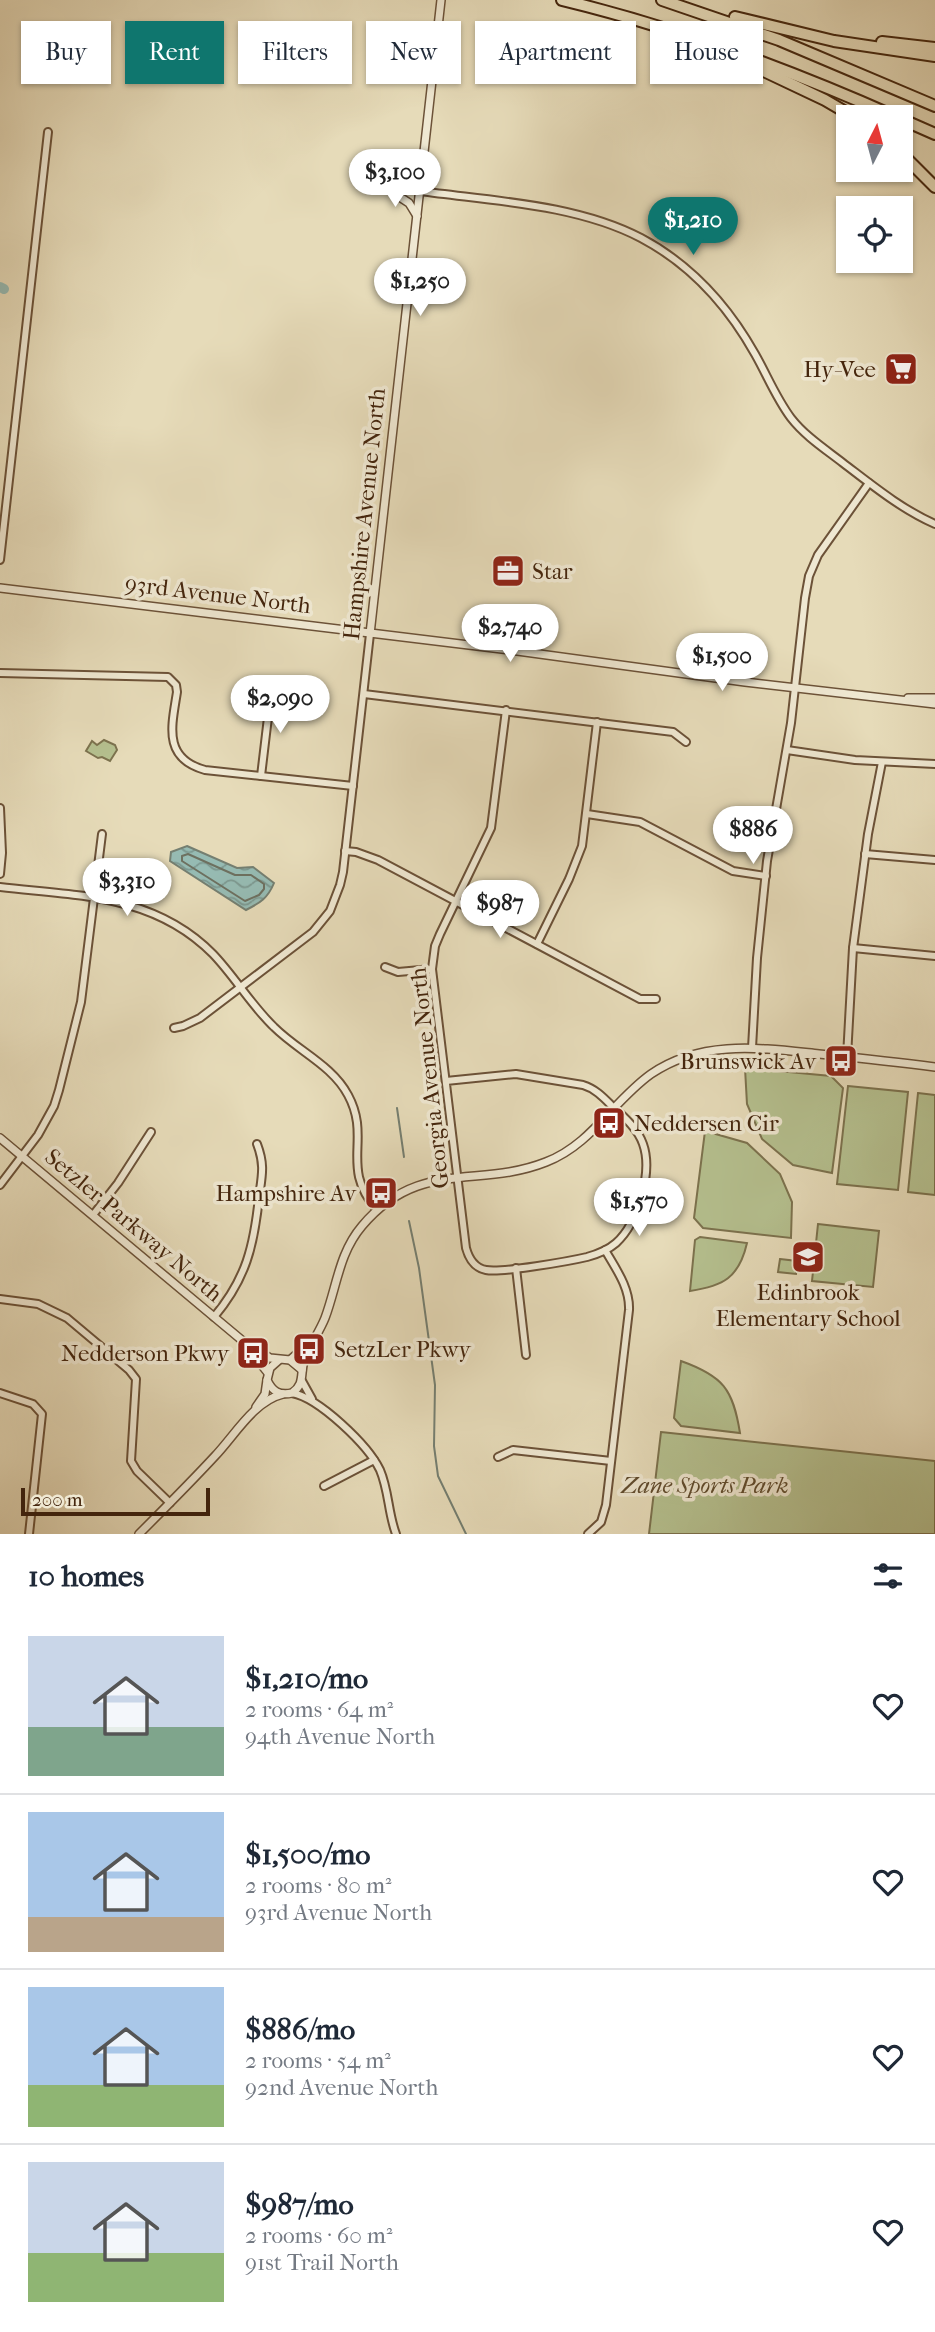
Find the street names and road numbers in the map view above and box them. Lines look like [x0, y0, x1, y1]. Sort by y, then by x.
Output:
street label: Hampshire Avenue North [338, 387, 391, 641]
street label: 93rd Avenue North [123, 570, 313, 619]
street label: Georgia Avenue North [404, 966, 455, 1190]
street label: Setzler Parkway North [39, 1143, 228, 1308]

